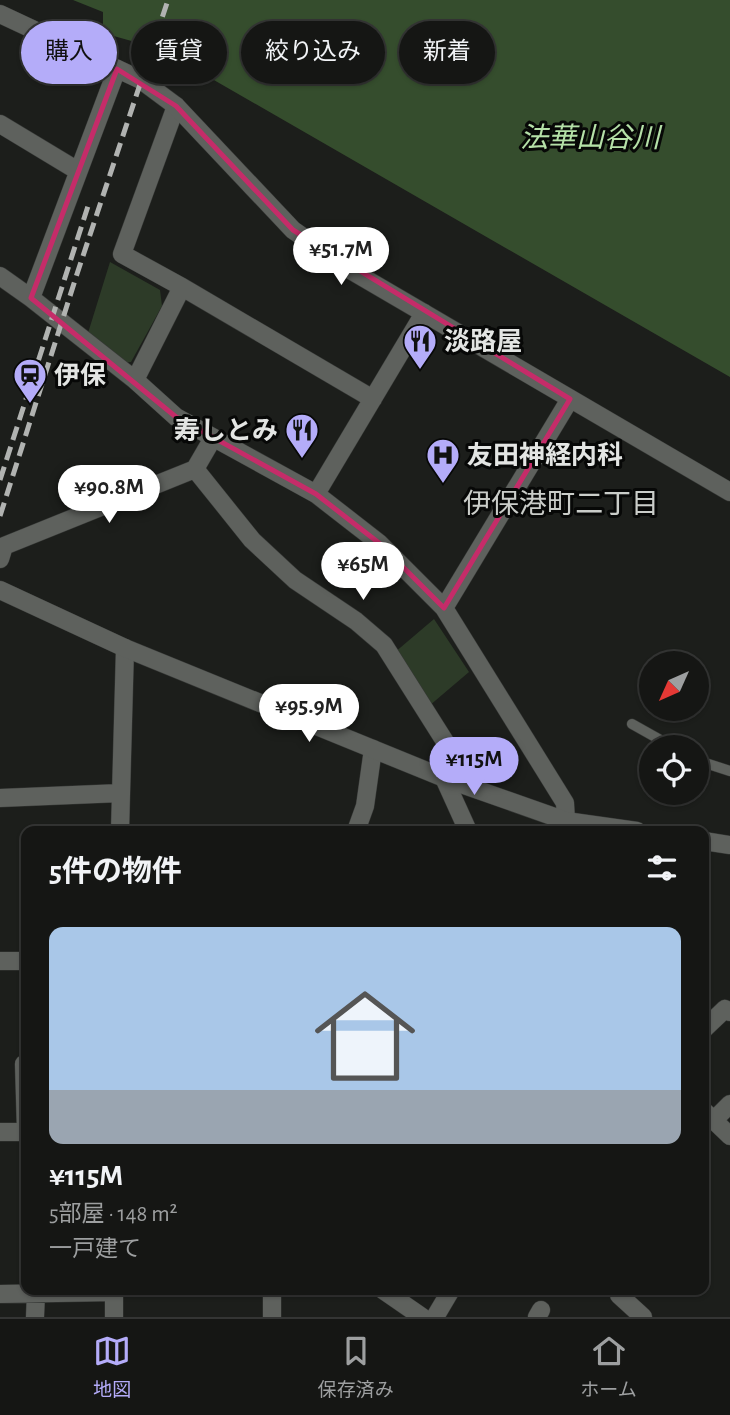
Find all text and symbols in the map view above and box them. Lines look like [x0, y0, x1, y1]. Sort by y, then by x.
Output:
chip: 購入 [21, 21, 117, 84]
chip: 賃貸 [131, 21, 227, 84]
chip: 絞り込み [241, 21, 385, 84]
chip: 新着 [399, 21, 495, 84]
water label: 法華山谷川 [520, 123, 663, 153]
pin: ¥51.7M [284, 228, 398, 287]
text: ¥51.7M [309, 238, 373, 261]
restaurant icon: 淡路屋 [401, 322, 439, 371]
place label: 淡路屋 [444, 327, 522, 355]
station icon: 伊保 [11, 356, 49, 405]
place label: 伊保 [54, 361, 106, 389]
restaurant icon: 寿しとみ [283, 411, 321, 460]
place label: 寿しとみ [174, 417, 278, 444]
hospital icon: 友田神経内科 [424, 436, 462, 485]
place label: 友田神経内科 [467, 441, 623, 469]
pin: ¥90.8M [52, 466, 166, 525]
text: ¥90.8M [74, 476, 144, 499]
district label: 伊保港町二丁目 [463, 489, 659, 519]
pin: ¥65M [322, 542, 404, 602]
text: ¥65M [337, 553, 389, 576]
north arrow [639, 651, 709, 721]
map controls [639, 651, 709, 805]
pin: ¥95.9M [252, 684, 366, 744]
text: ¥95.9M [275, 695, 343, 718]
button: locate [639, 735, 709, 805]
pin: ¥115M [425, 738, 523, 797]
text: ¥115M [446, 748, 502, 771]
icon: filters [643, 849, 681, 887]
text: 5件の物件 [49, 857, 182, 887]
icon: home [302, 973, 428, 1099]
text: ¥115M [49, 1161, 123, 1191]
text: 5部屋 · 148 m² [49, 1203, 178, 1226]
text: 一戸建て [49, 1238, 141, 1261]
tab: 地図 [93, 1332, 131, 1402]
tab: 保存済み [318, 1332, 394, 1402]
tab: ホーム [580, 1332, 637, 1402]

